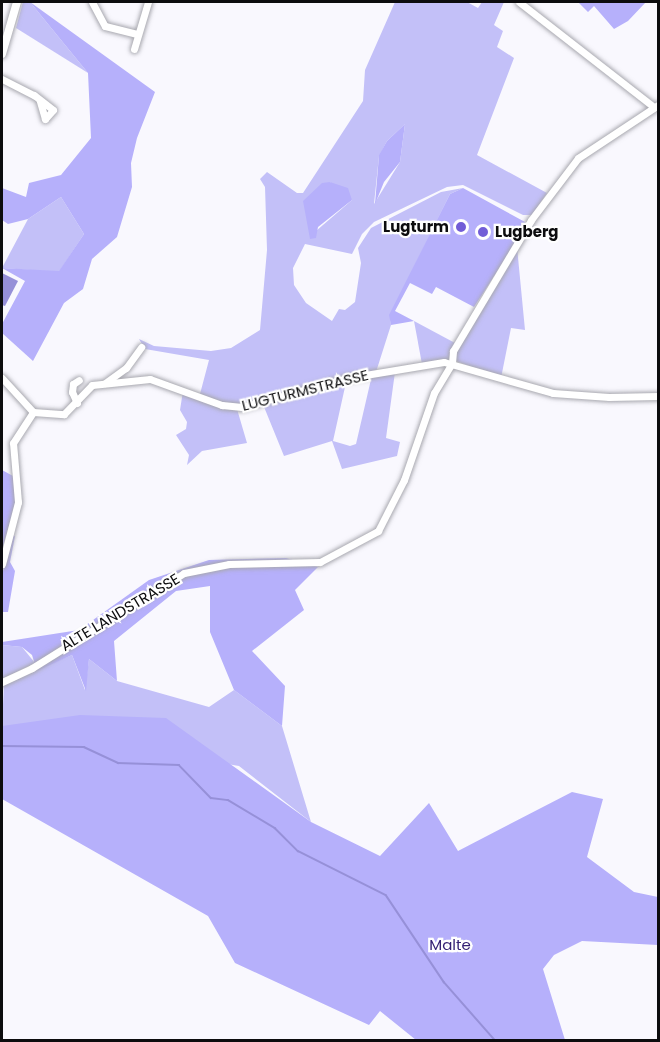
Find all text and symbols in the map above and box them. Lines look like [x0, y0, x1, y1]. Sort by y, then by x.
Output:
place label: Lugturm [383, 218, 449, 236]
marker: Lugturm [454, 220, 468, 234]
place label: Lugberg [495, 223, 558, 241]
marker: Lugberg [476, 225, 490, 239]
street label: LUGTURMSTRASSE [240, 366, 370, 414]
street label: ALTE LANDSTRASSE [57, 569, 183, 655]
park label: Malte [429, 936, 471, 954]

